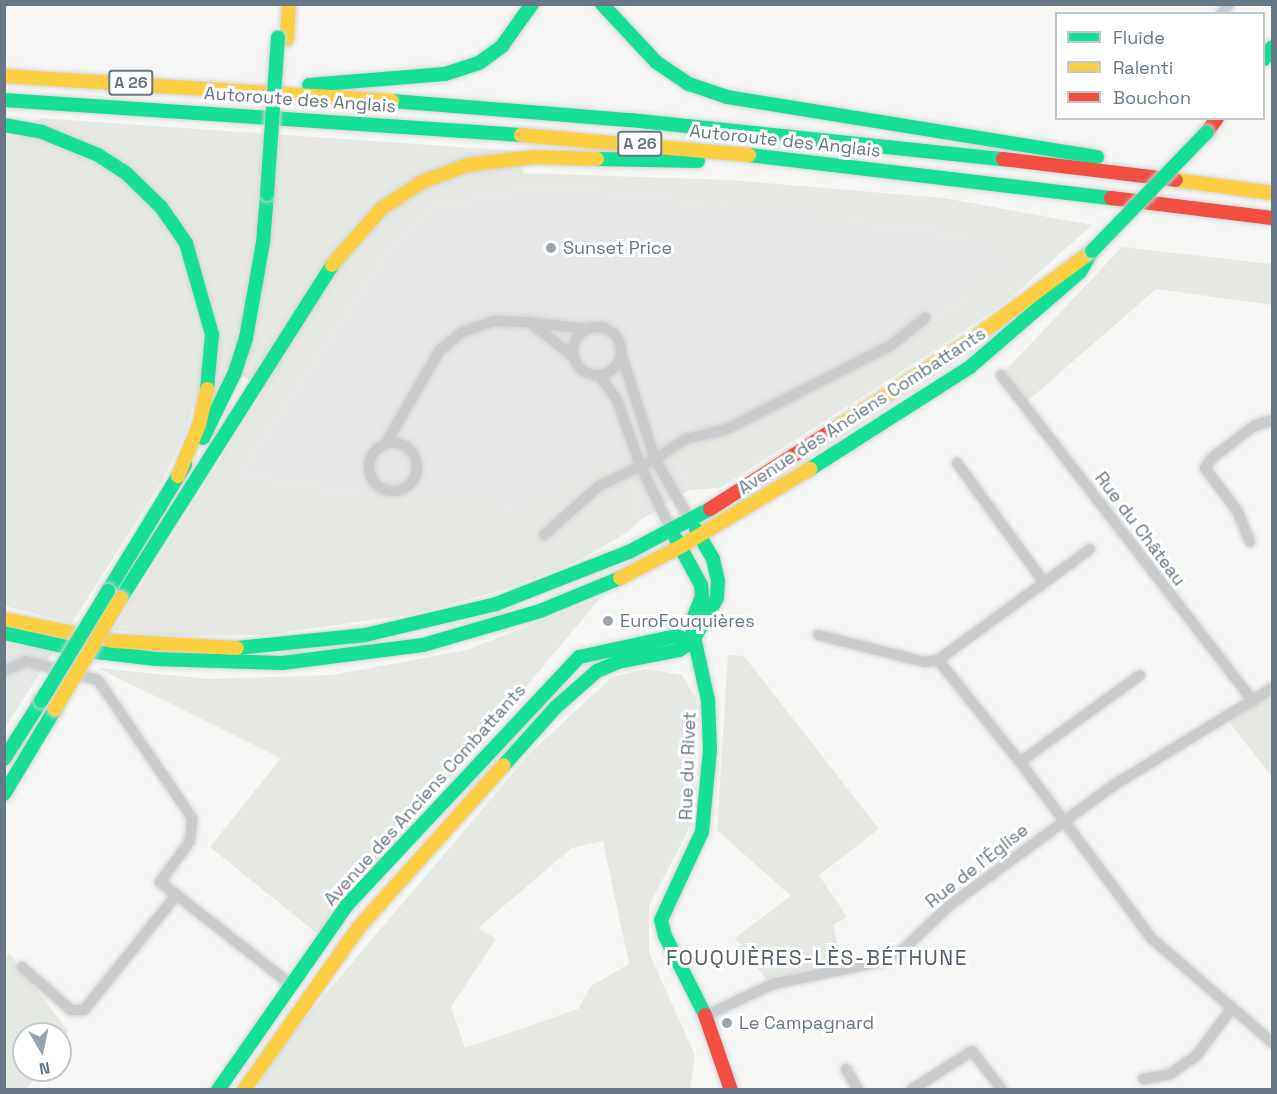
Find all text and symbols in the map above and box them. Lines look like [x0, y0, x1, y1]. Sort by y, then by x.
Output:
legend [1055, 12, 1265, 120]
text: Fluide [1113, 26, 1165, 49]
text: Ralenti [1113, 56, 1173, 79]
road number: A 26 [107, 70, 155, 96]
street label: Autoroute des Anglais [203, 83, 397, 117]
text: Bouchon [1113, 86, 1191, 109]
street label: Autoroute des Anglais [688, 120, 882, 162]
road number: A 26 [616, 131, 664, 157]
place label: Sunset Price [563, 237, 672, 259]
marker: Sunset Price [544, 241, 558, 255]
street label: Avenue des Anciens Combattants [734, 323, 990, 499]
street label: Rue du Château [1090, 468, 1190, 590]
place label: EuroFouquières [620, 610, 755, 632]
marker: EuroFouquières [601, 614, 615, 628]
street label: Avenue des Anciens Combattants [320, 680, 530, 910]
street label: Rue du Rivet [675, 711, 701, 821]
street label: Rue de l'Église [921, 819, 1033, 913]
district label: FOUQUIÈRES-LÈS-BÉTHUNE [666, 945, 968, 971]
place label: Le Campagnard [739, 1012, 874, 1034]
marker: Le Campagnard [720, 1016, 734, 1030]
north arrow [12, 1022, 72, 1082]
text: N [38, 1057, 52, 1080]

